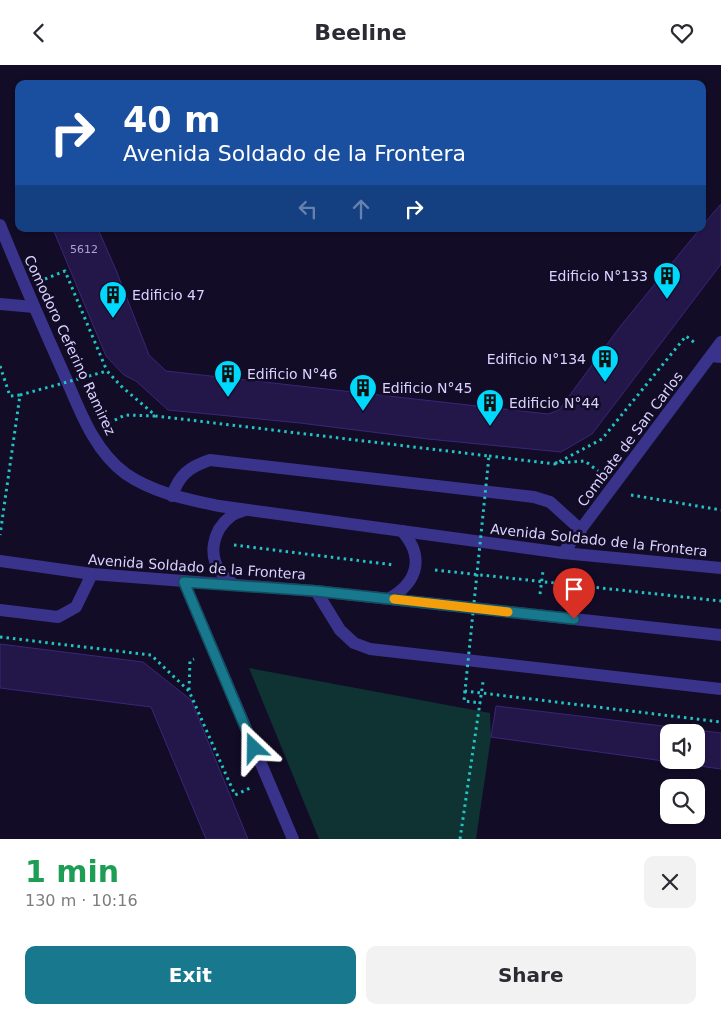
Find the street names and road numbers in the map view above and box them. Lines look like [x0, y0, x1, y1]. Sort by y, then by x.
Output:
street label: Comodoro Ceferino Ramirez [21, 252, 119, 438]
street label: Combate de San Carlos [574, 368, 686, 510]
street label: Avenida Soldado de la Frontera [490, 521, 708, 559]
street label: Avenida Soldado de la Frontera [88, 551, 306, 583]

